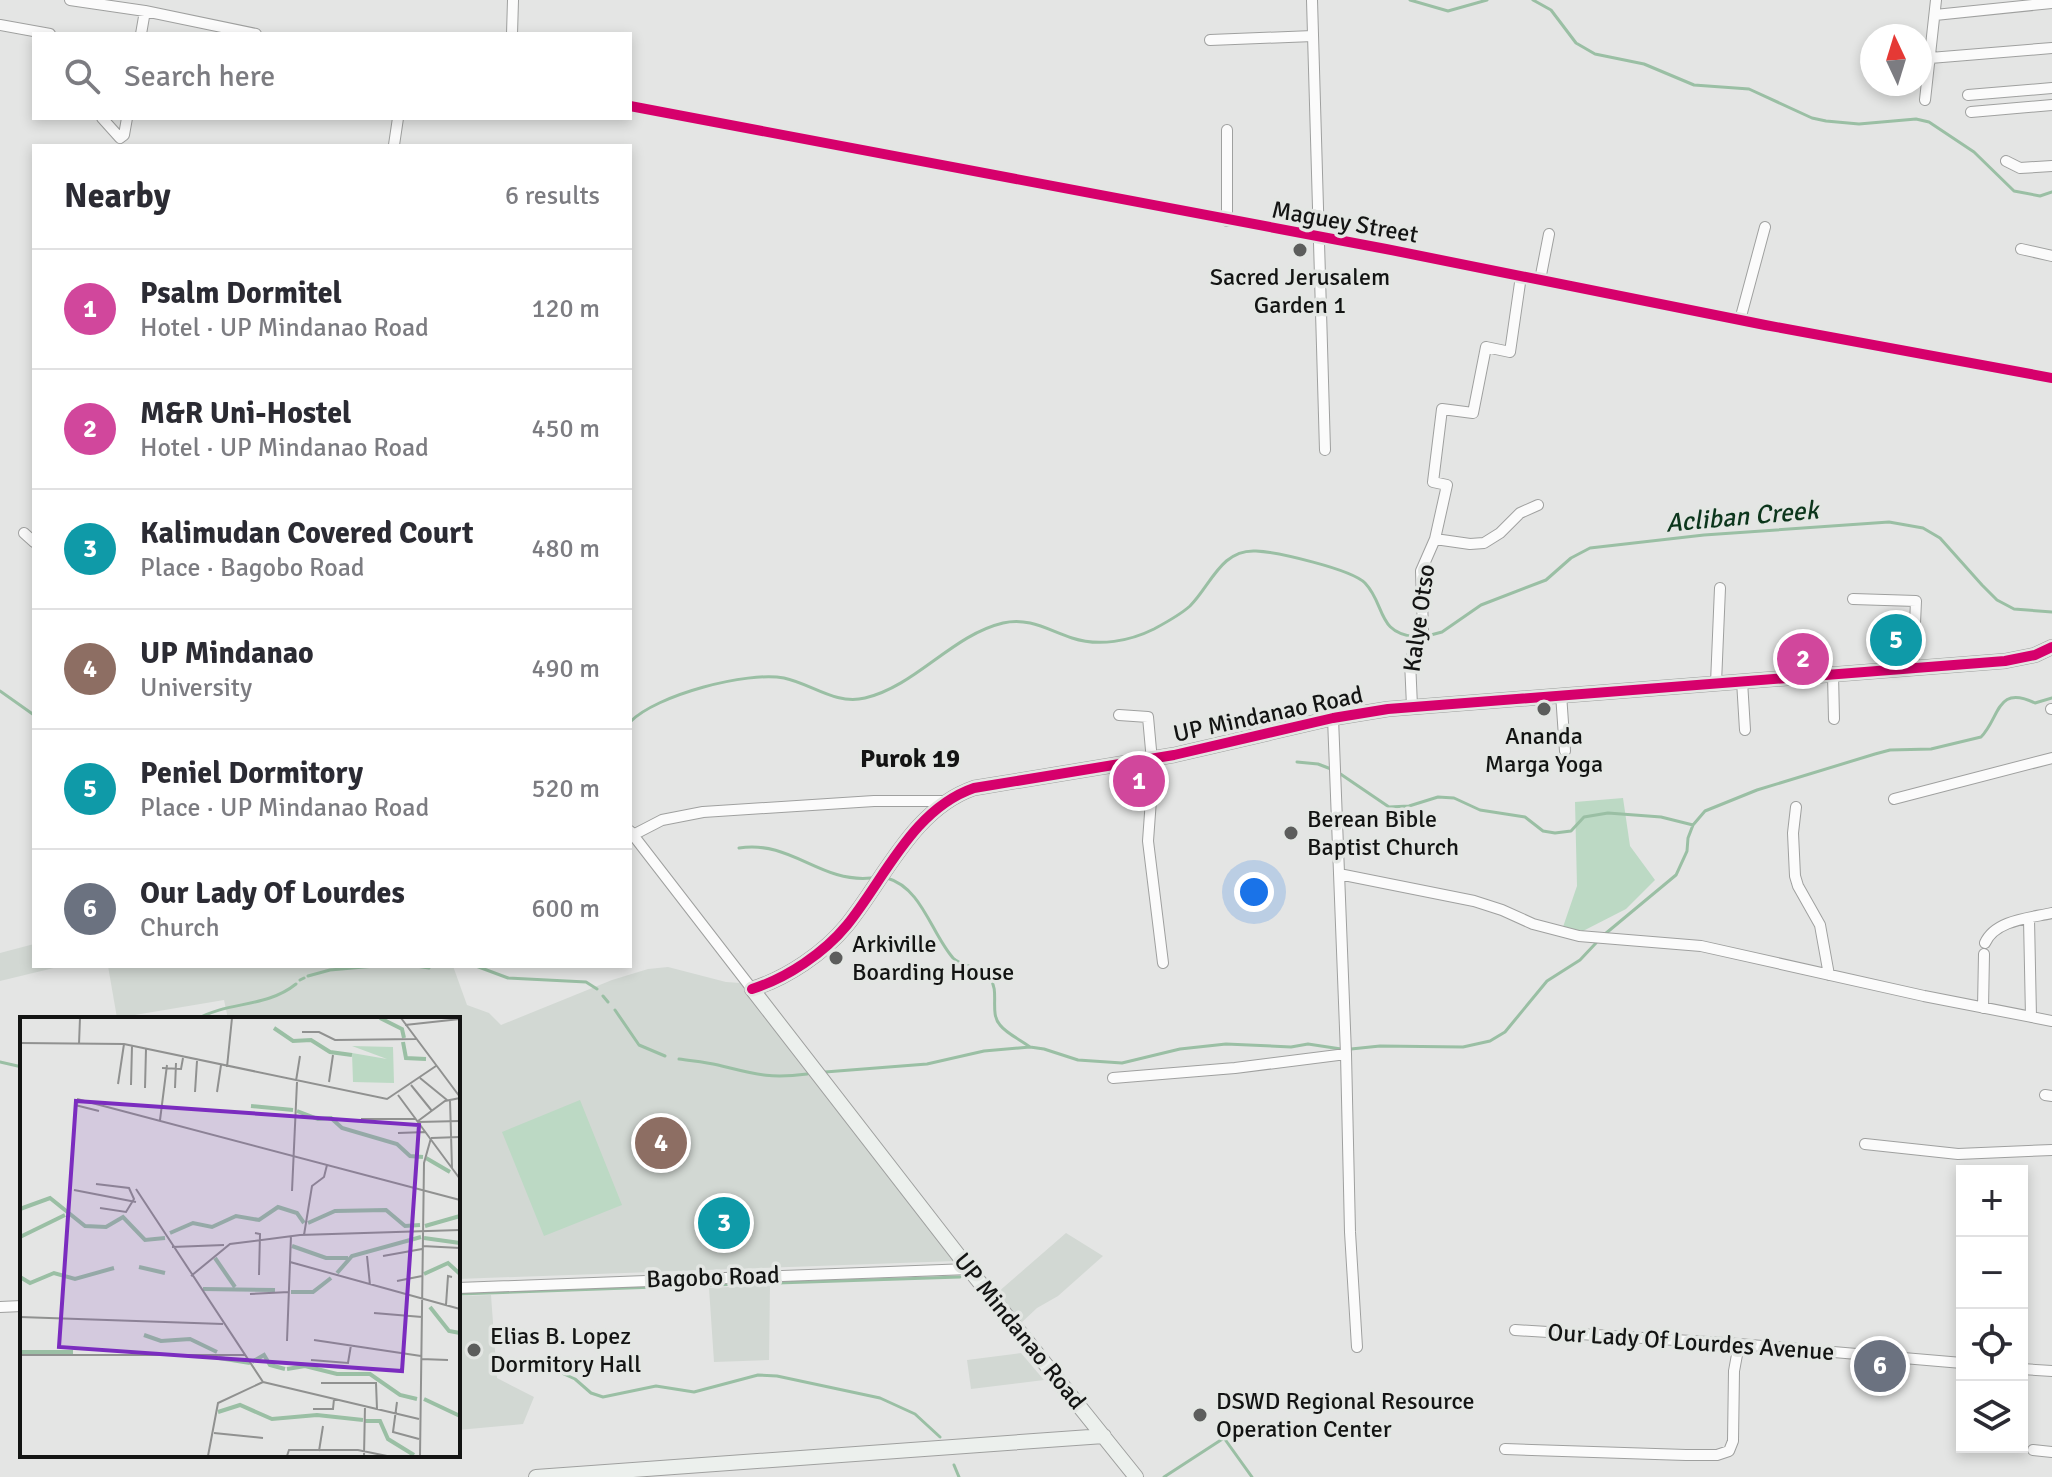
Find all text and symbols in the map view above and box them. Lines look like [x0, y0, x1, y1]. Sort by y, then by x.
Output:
north arrow [1860, 24, 1932, 96]
search box [32, 32, 632, 120]
icon: search [60, 54, 104, 98]
text: Search here [124, 58, 275, 95]
text: Nearby [64, 175, 171, 217]
text: 6 results [505, 180, 600, 212]
street label: Maguey Street [1270, 194, 1420, 250]
marker: Sacred Jerusalem Garden 1 [1291, 241, 1309, 259]
place label: Sacred Jerusalem Garden 1 [1210, 262, 1390, 320]
text: Psalm Dormitel [140, 275, 342, 312]
text: 1 [83, 293, 97, 325]
text: 120 m [531, 293, 600, 325]
text: Hotel · UP Mindanao Road [140, 312, 429, 344]
text: M&R Uni-Hostel [140, 395, 351, 432]
text: 2 [83, 413, 97, 445]
text: 450 m [531, 413, 600, 445]
text: Hotel · UP Mindanao Road [140, 432, 429, 464]
water label: Acliban Creek [1664, 494, 1822, 540]
text: Kalimudan Covered Court [140, 515, 473, 552]
text: 3 [83, 533, 97, 565]
text: 480 m [531, 533, 600, 565]
text: Place · Bagobo Road [140, 552, 365, 584]
street label: Kalye Otso [1397, 562, 1441, 674]
pin: 5 [1870, 610, 1922, 670]
pin: 2 [1777, 629, 1829, 689]
text: UP Mindanao [140, 635, 314, 672]
text: 4 [83, 653, 97, 685]
text: 490 m [531, 653, 600, 685]
text: University [140, 672, 252, 704]
street label: UP Mindanao Road [1170, 679, 1366, 749]
marker: Ananda Marga Yoga [1535, 700, 1553, 718]
place label: Ananda Marga Yoga [1485, 721, 1603, 779]
district label: Purok 19 [860, 743, 960, 775]
pin: 1 [1113, 751, 1165, 811]
text: Peniel Dormitory [140, 755, 363, 792]
text: 5 [83, 773, 97, 805]
text: 520 m [531, 773, 600, 805]
text: Place · UP Mindanao Road [140, 792, 429, 824]
place label: Berean Bible Baptist Church [1307, 804, 1459, 862]
marker: Berean Bible Baptist Church [1282, 824, 1300, 842]
your location [1234, 872, 1274, 912]
text: Our Lady Of Lourdes [140, 875, 405, 912]
text: 6 [83, 893, 97, 925]
text: 600 m [531, 893, 600, 925]
text: Church [140, 912, 220, 944]
place label: Arkiville Boarding House [852, 929, 1014, 987]
marker: Arkiville Boarding House [827, 949, 845, 967]
inset map [20, 1017, 460, 1457]
pin: 4 [635, 1113, 687, 1173]
map controls [1956, 1165, 2028, 1453]
button: + [1956, 1165, 2028, 1237]
pin: 3 [698, 1193, 750, 1253]
button: − [1956, 1237, 2028, 1309]
street label: UP Mindanao Road [948, 1247, 1092, 1415]
street label: Bagobo Road [646, 1260, 780, 1294]
button: locate [1956, 1309, 2028, 1381]
street label: Our Lady Of Lourdes Avenue [1547, 1317, 1835, 1367]
place label: Elias B. Lopez Dormitory Hall [490, 1321, 641, 1379]
pin: 6 [1854, 1336, 1906, 1396]
marker: Elias B. Lopez Dormitory Hall [465, 1341, 483, 1359]
button: layers [1956, 1381, 2028, 1453]
place label: DSWD Regional Resource Operation Center [1216, 1386, 1475, 1444]
marker: DSWD Regional Resource Operation Center [1191, 1406, 1209, 1424]

